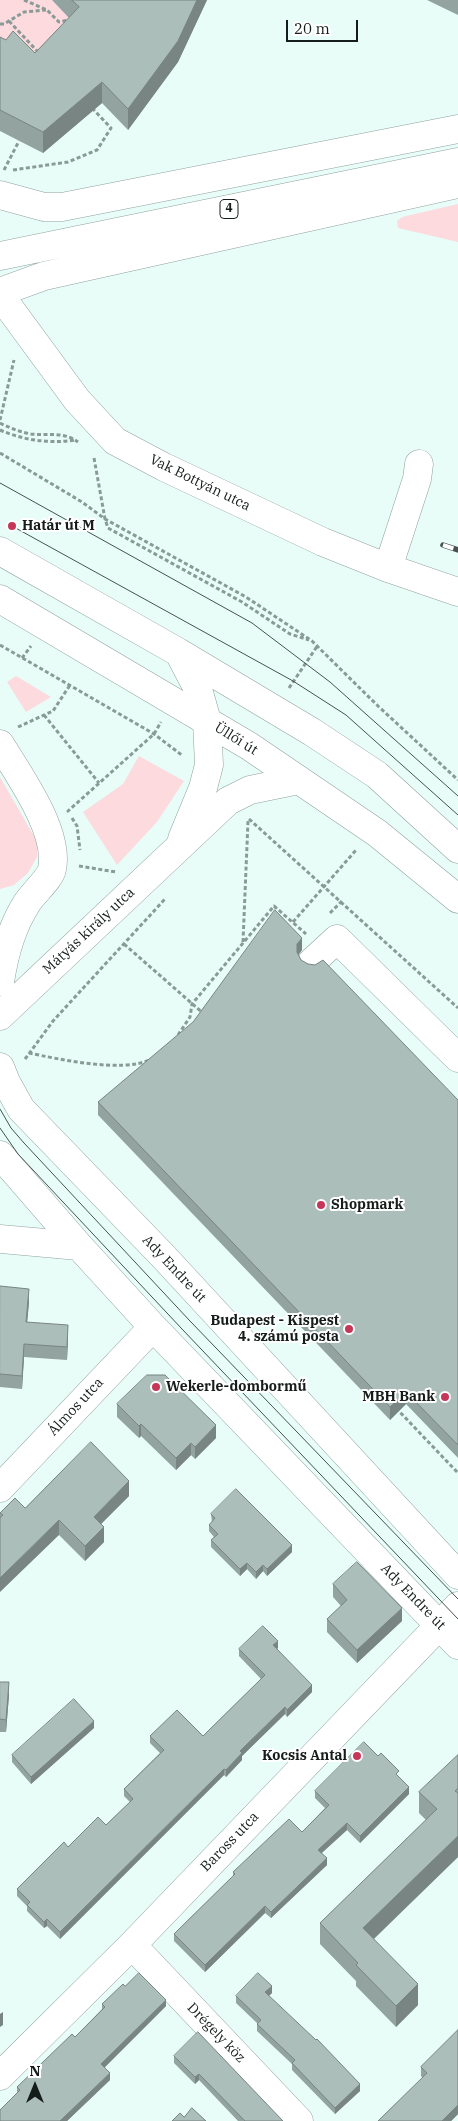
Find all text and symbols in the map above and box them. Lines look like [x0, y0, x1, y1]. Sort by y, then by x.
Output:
scale bar [288, 10, 360, 42]
text: 20 m [294, 19, 330, 38]
road number: 4 [220, 200, 238, 218]
street label: Vak Bottyán utca [147, 451, 253, 515]
place label: Határ út M [22, 518, 95, 534]
marker: Határ út M [6, 520, 18, 532]
street label: Üllői út [211, 719, 261, 759]
street label: Mátyás király utca [40, 884, 138, 978]
place label: Shopmark [331, 1197, 403, 1213]
marker: Shopmark [315, 1199, 327, 1211]
street label: Ady Endre út [139, 1232, 209, 1306]
place label: Budapest - Kispest 4. számú posta [211, 1313, 339, 1345]
marker: Budapest - Kispest 4. számú posta [343, 1323, 355, 1335]
street label: Álmos utca [45, 1374, 107, 1440]
place label: Wekerle-dombormű [166, 1379, 307, 1395]
marker: Wekerle-dombormű [150, 1381, 162, 1393]
place label: MBH Bank [362, 1389, 435, 1405]
marker: MBH Bank [439, 1391, 451, 1403]
street label: Ady Endre út [377, 1560, 449, 1634]
place label: Kocsis Antal [262, 1748, 347, 1764]
marker: Kocsis Antal [351, 1750, 363, 1762]
street label: Baross utca [197, 1809, 263, 1875]
street label: Drégely köz [183, 2000, 249, 2066]
north arrow [10, 2061, 60, 2111]
text: N [29, 2062, 41, 2080]

